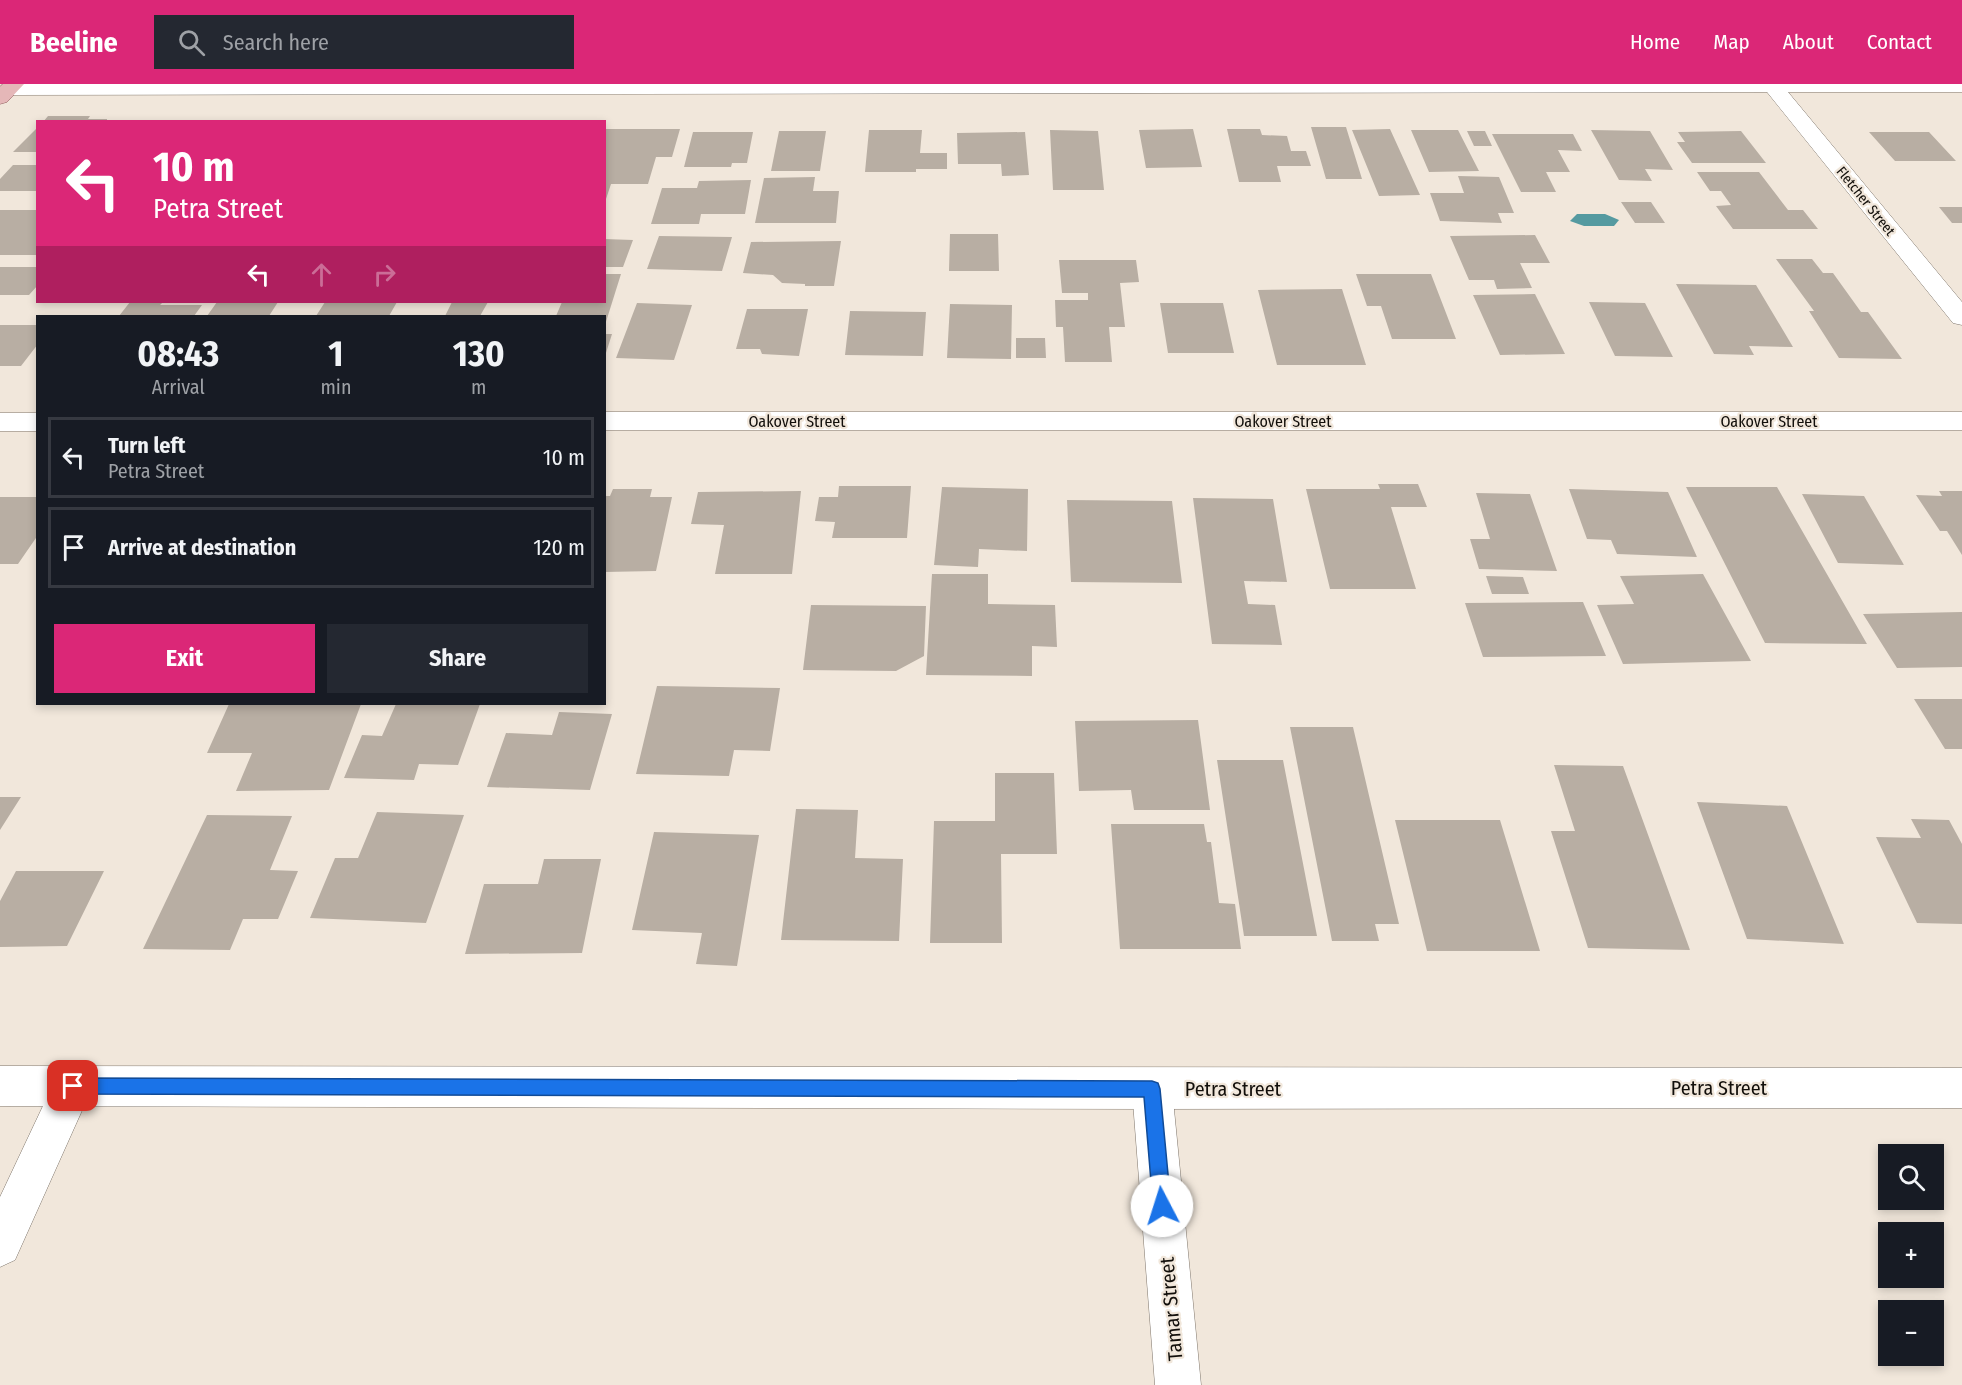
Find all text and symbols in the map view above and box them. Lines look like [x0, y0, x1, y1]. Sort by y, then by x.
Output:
search box [154, 15, 574, 69]
text: Beeline [30, 26, 118, 59]
icon: search [175, 26, 208, 59]
text: Search here [223, 29, 329, 56]
text: Home [1630, 29, 1680, 55]
text: Map [1713, 29, 1750, 55]
text: About [1783, 29, 1834, 55]
text: Contact [1867, 29, 1932, 55]
text: 10 m [153, 142, 234, 192]
icon: left [54, 144, 132, 222]
street label: Fletcher Street [1833, 163, 1899, 240]
text: Petra Street [153, 193, 283, 225]
icon: left [242, 258, 275, 291]
icon: ahead [305, 258, 338, 291]
icon: right [368, 258, 401, 291]
text: 08:43 [137, 332, 219, 376]
text: 1 [328, 332, 344, 376]
text: 130 [453, 332, 505, 376]
text: Arrival [152, 375, 205, 399]
text: min [320, 375, 351, 399]
text: m [471, 375, 486, 399]
street label: Oakover Street [748, 412, 846, 431]
street label: Oakover Street [1234, 412, 1332, 431]
street label: Oakover Street [1720, 412, 1818, 431]
text: Turn left [108, 432, 186, 459]
icon: left [57, 441, 90, 474]
text: 10 m [543, 444, 585, 471]
text: Petra Street [108, 459, 204, 483]
icon: arrive [57, 531, 90, 564]
text: Arrive at destination [108, 534, 296, 561]
text: 120 m [533, 534, 585, 561]
button: Exit [54, 624, 315, 693]
button: Share [327, 624, 588, 693]
pin [47, 1060, 98, 1111]
icon: arrive [56, 1069, 89, 1102]
street label: Petra Street [1671, 1076, 1768, 1100]
street label: Petra Street [1185, 1077, 1282, 1101]
map controls [1878, 1144, 1944, 1366]
button: search [1878, 1144, 1944, 1210]
position arrow [1130, 1174, 1194, 1238]
button: + [1878, 1222, 1944, 1288]
street label: Tamar Street [1154, 1256, 1187, 1362]
button: − [1878, 1300, 1944, 1366]

